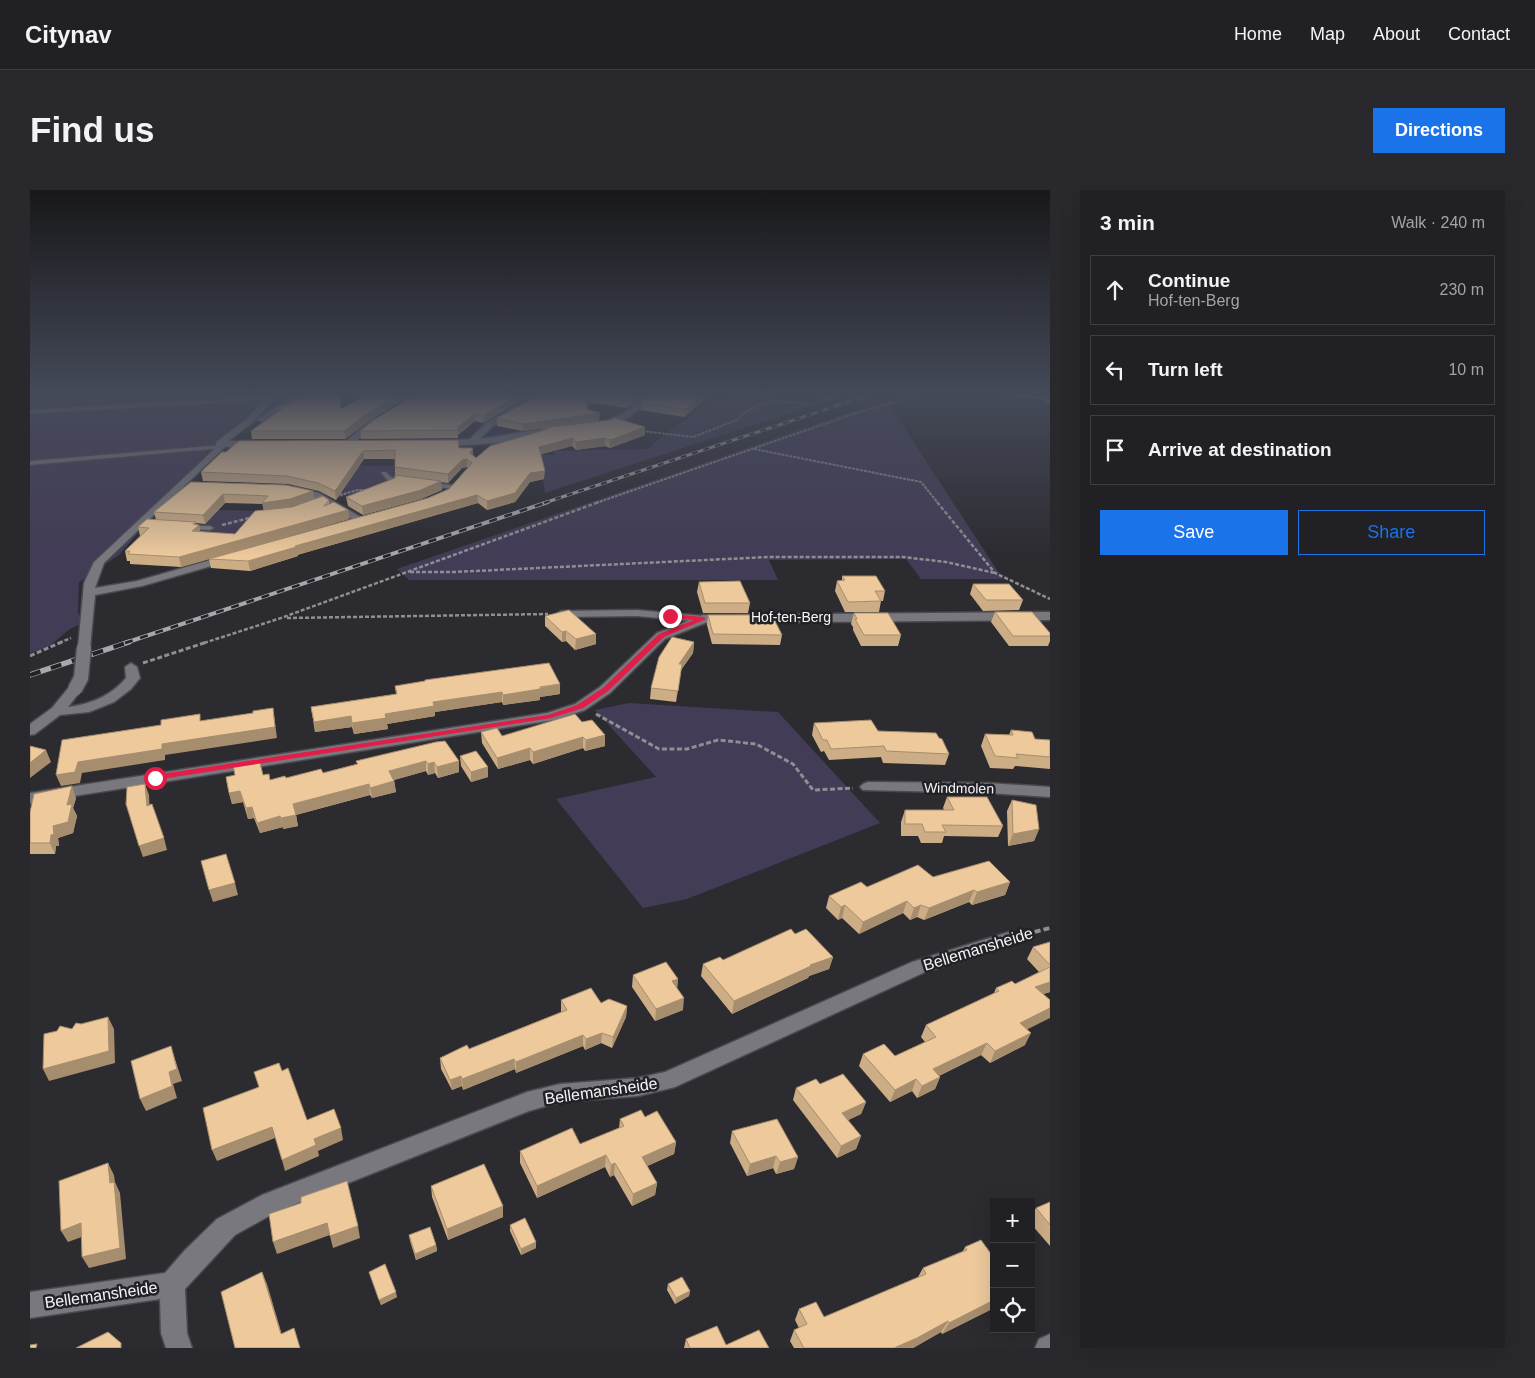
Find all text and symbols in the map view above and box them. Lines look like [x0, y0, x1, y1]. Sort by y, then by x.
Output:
text: Citynav [25, 21, 112, 48]
text: Home [1234, 24, 1282, 44]
text: Map [1310, 24, 1345, 44]
text: About [1373, 24, 1420, 44]
text: Contact [1448, 24, 1510, 44]
button: Directions [1373, 108, 1505, 153]
text: Find us [30, 110, 154, 149]
text: 3 min [1100, 211, 1155, 234]
text: Walk · 240 m [1391, 214, 1485, 231]
text: Continue [1148, 270, 1230, 291]
icon: ahead [1101, 276, 1129, 304]
text: 230 m [1440, 281, 1484, 298]
text: Hof-ten-Berg [1148, 292, 1240, 309]
icon: left [1101, 356, 1129, 384]
text: Turn left [1148, 359, 1223, 380]
text: 10 m [1448, 361, 1484, 378]
icon: arrive [1101, 436, 1129, 464]
text: Arrive at destination [1148, 439, 1332, 460]
button: Save [1100, 510, 1288, 555]
button: Share [1298, 510, 1485, 555]
route end [659, 605, 682, 628]
street label: Hof-ten-Berg [751, 609, 831, 625]
route start [144, 767, 167, 790]
street label: Windmolen [924, 779, 994, 797]
street label: Bellemansheide [921, 924, 1035, 974]
street label: Bellemansheide [543, 1075, 659, 1107]
map controls [990, 1198, 1035, 1333]
button: + [990, 1198, 1035, 1243]
button: − [990, 1243, 1035, 1288]
street label: Bellemansheide [43, 1279, 159, 1311]
button: locate [990, 1288, 1035, 1333]

